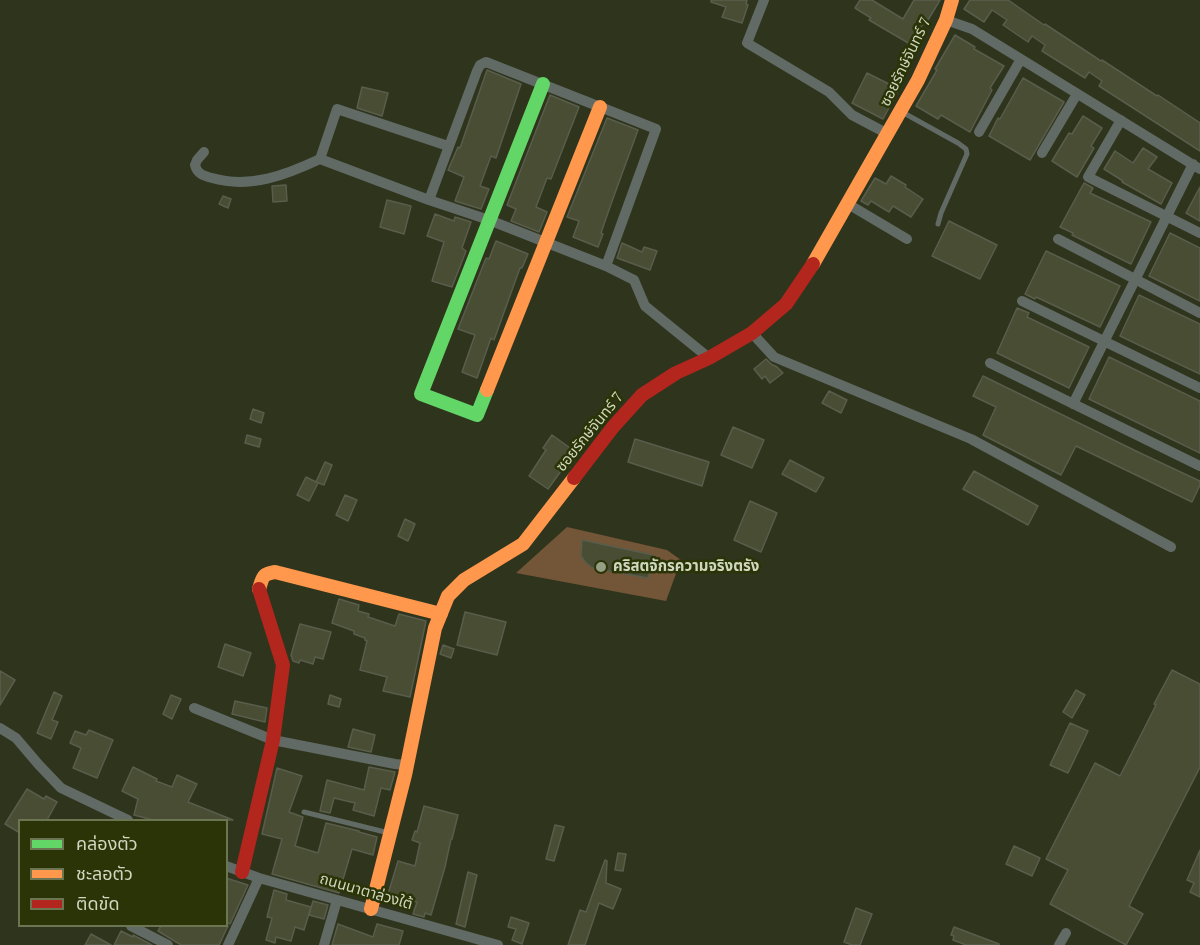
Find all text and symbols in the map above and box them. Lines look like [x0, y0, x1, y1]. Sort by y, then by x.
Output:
street label: ซอยรักษ์จันทร์ 7 [877, 14, 935, 110]
street label: ซอยรักษ์จันทร์ 7 [552, 389, 628, 475]
place label: คริสตจักรความจริงตรัง [613, 558, 759, 576]
marker: คริสตจักรความจริงตรัง [594, 560, 608, 574]
legend [18, 819, 228, 927]
text: คล่องตัว [76, 831, 138, 855]
text: ชะลอตัว [76, 861, 133, 885]
street label: ถนนนาตาล่วงใต้ [317, 870, 415, 914]
text: ติดขัด [76, 891, 119, 915]

